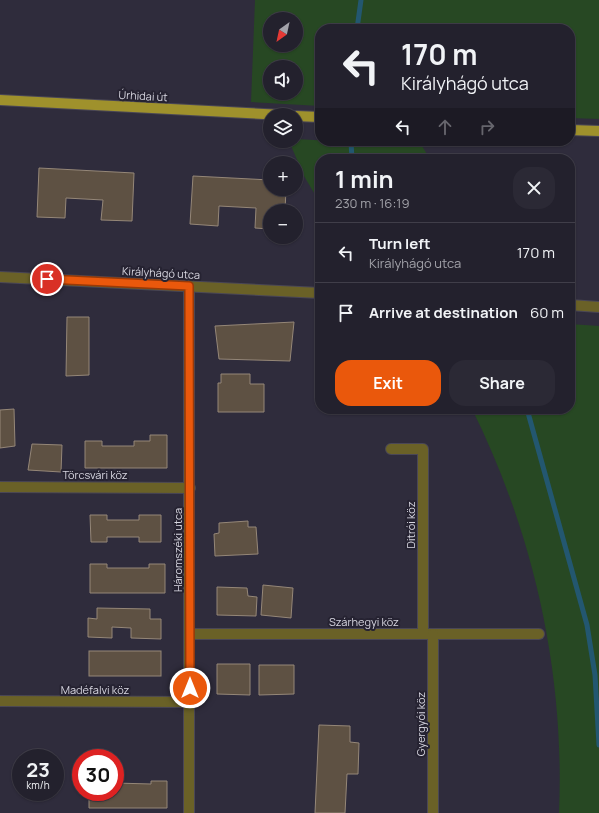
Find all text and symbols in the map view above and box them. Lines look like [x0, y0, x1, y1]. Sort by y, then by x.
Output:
north arrow [263, 12, 303, 52]
map controls [263, 12, 303, 244]
text: 170 m [401, 35, 477, 73]
icon: left [335, 40, 387, 92]
button: sound [263, 60, 303, 100]
text: Királyhágó utca [401, 71, 529, 95]
street label: Úrhidai út [118, 87, 168, 104]
button: layers [263, 108, 303, 148]
icon: left [392, 116, 414, 138]
icon: ahead [434, 116, 456, 138]
icon: right [476, 116, 498, 138]
button: + [263, 156, 303, 196]
text: 1 min [335, 162, 394, 195]
button: close [513, 167, 555, 209]
text: 230 m · 16:19 [335, 194, 409, 212]
button: − [263, 204, 303, 244]
text: Turn left [369, 233, 431, 254]
icon: left [335, 242, 357, 264]
text: 170 m [517, 242, 555, 263]
text: Királyhágó utca [369, 254, 461, 272]
pin [30, 262, 64, 296]
street label: Királyhágó utca [122, 263, 200, 282]
icon: arrive [36, 268, 58, 290]
icon: arrive [335, 302, 357, 324]
text: Arrive at destination [369, 302, 518, 323]
text: 60 m [530, 302, 564, 323]
button: Exit [335, 360, 441, 406]
button: Share [449, 360, 555, 406]
street label: Törcsvári köz [62, 467, 128, 482]
street label: Ditrói köz [403, 501, 418, 548]
street label: Háromszéki utca [170, 508, 185, 592]
street label: Szárhegyi köz [329, 614, 399, 629]
position arrow [169, 667, 211, 709]
street label: Madéfalvi köz [61, 682, 129, 697]
street label: Gyergyói köz [413, 692, 428, 756]
speed limit sign: 30 [72, 749, 124, 801]
text: 23 [26, 756, 50, 783]
text: km/h [26, 778, 50, 792]

